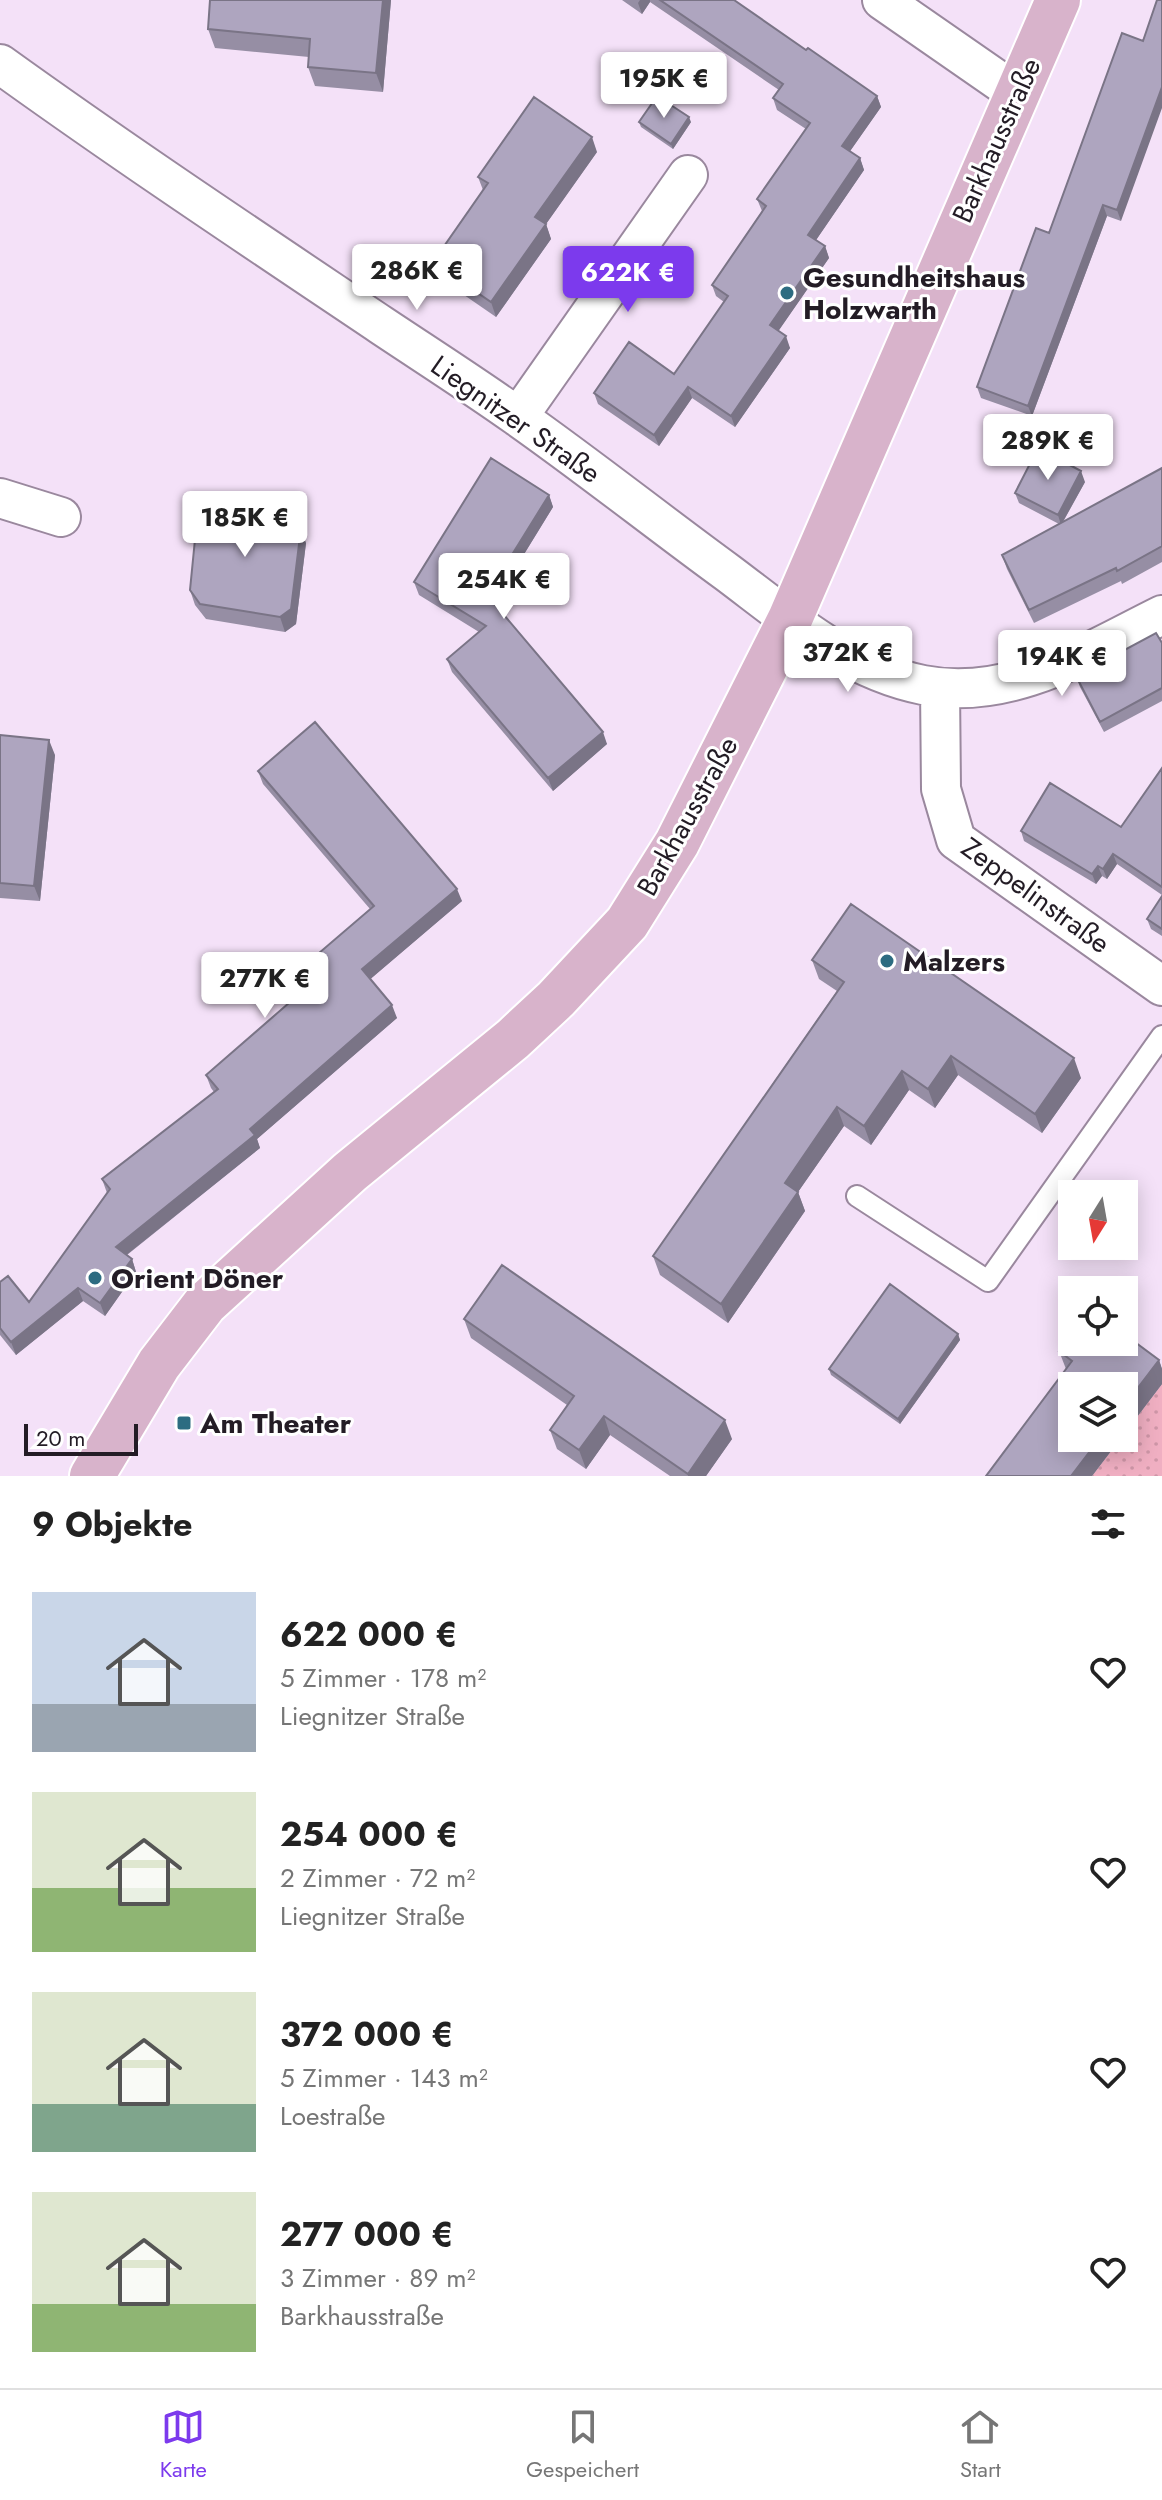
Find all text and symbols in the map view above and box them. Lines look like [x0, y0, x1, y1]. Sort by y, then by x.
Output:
street label: Barkhausstraße [942, 51, 1051, 229]
pin: 195K € [599, 52, 729, 120]
text: 195K € [619, 59, 709, 97]
pin: 286K € [352, 244, 482, 312]
pin: 622K € [563, 246, 693, 314]
text: 286K € [370, 251, 464, 289]
text: 622K € [581, 253, 675, 291]
place label: Gesundheitshaus Holzwarth [803, 257, 1026, 330]
marker: Gesundheitshaus Holzwarth [778, 284, 796, 302]
street label: Liegnitzer Straße [422, 345, 609, 493]
pin: 289K € [983, 414, 1113, 482]
text: 289K € [1001, 421, 1095, 459]
pin: 185K € [180, 491, 310, 559]
text: 185K € [200, 498, 290, 536]
pin: 254K € [439, 553, 569, 621]
text: 254K € [457, 560, 551, 598]
pin: 372K € [783, 626, 913, 694]
pin: 194K € [997, 630, 1127, 698]
text: 372K € [802, 633, 894, 671]
text: 194K € [1016, 637, 1108, 675]
street label: Barkhausstraße [627, 729, 748, 903]
street label: Zeppelinstraße [953, 827, 1119, 963]
place label: Malzers [903, 941, 1005, 982]
pin: 277K € [200, 952, 330, 1020]
marker: Malzers [878, 952, 896, 970]
text: 277K € [219, 959, 311, 997]
north arrow [1058, 1180, 1138, 1260]
map controls [1058, 1180, 1138, 1452]
place label: Orient Döner [111, 1258, 284, 1299]
marker: Orient Döner [86, 1269, 104, 1287]
button: locate [1058, 1276, 1138, 1356]
button: layers [1058, 1372, 1138, 1452]
place label: Am Theater [199, 1403, 352, 1444]
marker: Am Theater [175, 1414, 193, 1432]
scale bar [24, 1420, 138, 1456]
text: 20 m [36, 1422, 85, 1454]
text: 9 Objekte [32, 1500, 192, 1549]
icon: filters [1086, 1502, 1130, 1546]
text: 622 000 € [280, 1610, 458, 1659]
icon: home [96, 1624, 192, 1720]
icon: heart [1086, 1650, 1130, 1694]
text: 5 Zimmer · 178 m² [280, 1659, 486, 1697]
text: Liegnitzer Straße [280, 1697, 465, 1735]
text: 254 000 € [280, 1810, 458, 1859]
icon: home [96, 1824, 192, 1920]
icon: heart [1086, 1850, 1130, 1894]
text: 2 Zimmer · 72 m² [280, 1859, 475, 1897]
text: Liegnitzer Straße [280, 1897, 465, 1935]
text: 372 000 € [280, 2010, 454, 2059]
icon: home [96, 2024, 192, 2120]
icon: heart [1086, 2050, 1130, 2094]
text: 5 Zimmer · 143 m² [280, 2059, 488, 2097]
text: Loestraße [280, 2097, 386, 2135]
text: 277 000 € [280, 2210, 454, 2259]
icon: home [96, 2224, 192, 2320]
icon: heart [1086, 2250, 1130, 2294]
text: 3 Zimmer · 89 m² [280, 2259, 475, 2297]
text: Barkhausstraße [280, 2297, 444, 2335]
tab: Karte [160, 2405, 207, 2485]
tab: Gespeichert [526, 2405, 639, 2485]
tab: Start [958, 2405, 1002, 2485]

